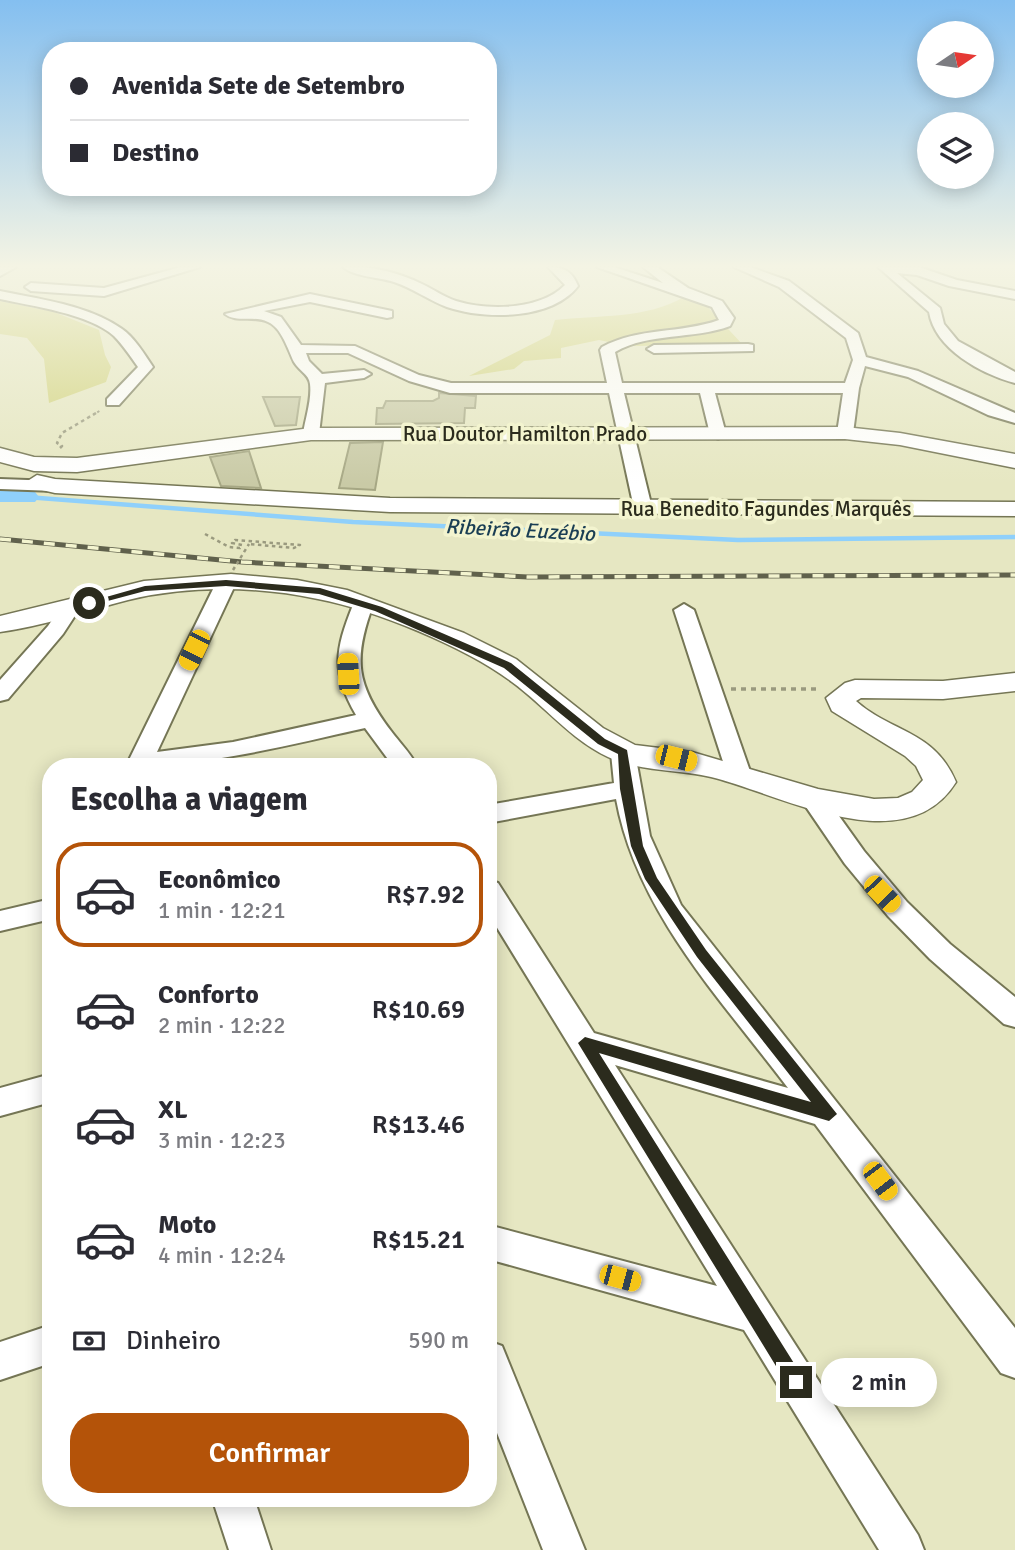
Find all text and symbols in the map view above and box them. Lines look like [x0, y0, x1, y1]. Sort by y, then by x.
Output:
north arrow [917, 21, 994, 98]
map controls [917, 21, 994, 189]
text: Avenida Sete de Setembro [112, 70, 405, 102]
button: layers [917, 112, 994, 189]
text: Destino [112, 137, 199, 169]
street label: Rua Doutor Hamilton Prado [403, 421, 647, 447]
street label: Rua Benedito Fagundes Marquês [620, 496, 912, 522]
water label: Ribeirão Euzébio [445, 513, 596, 547]
route start [73, 587, 105, 619]
car [176, 627, 213, 673]
car [337, 652, 360, 696]
car [654, 743, 699, 773]
text: Escolha a viagem [70, 780, 308, 819]
icon: car [74, 863, 137, 926]
text: Econômico [158, 864, 281, 896]
car [860, 872, 905, 916]
text: R$7.92 [386, 879, 465, 911]
text: 1 min · 12:21 [158, 896, 286, 925]
icon: car [74, 978, 137, 1041]
text: Conforto [158, 979, 259, 1011]
text: R$10.69 [372, 994, 465, 1026]
text: 2 min · 12:22 [158, 1011, 286, 1040]
icon: car [74, 1093, 137, 1156]
text: XL [158, 1094, 188, 1126]
text: R$13.46 [372, 1109, 465, 1141]
text: 3 min · 12:23 [158, 1126, 286, 1155]
car [859, 1158, 902, 1204]
icon: car [74, 1208, 137, 1271]
text: Moto [158, 1209, 216, 1241]
text: R$15.21 [372, 1224, 465, 1256]
text: 4 min · 12:24 [158, 1241, 286, 1270]
car [597, 1262, 644, 1294]
icon: cash [70, 1322, 108, 1360]
text: Dinheiro [126, 1325, 221, 1357]
text: 590 m [408, 1326, 469, 1355]
callout: 2 min [820, 1358, 936, 1406]
route end [780, 1366, 812, 1398]
text: 2 min [851, 1368, 907, 1397]
button: Confirmar [70, 1413, 469, 1493]

